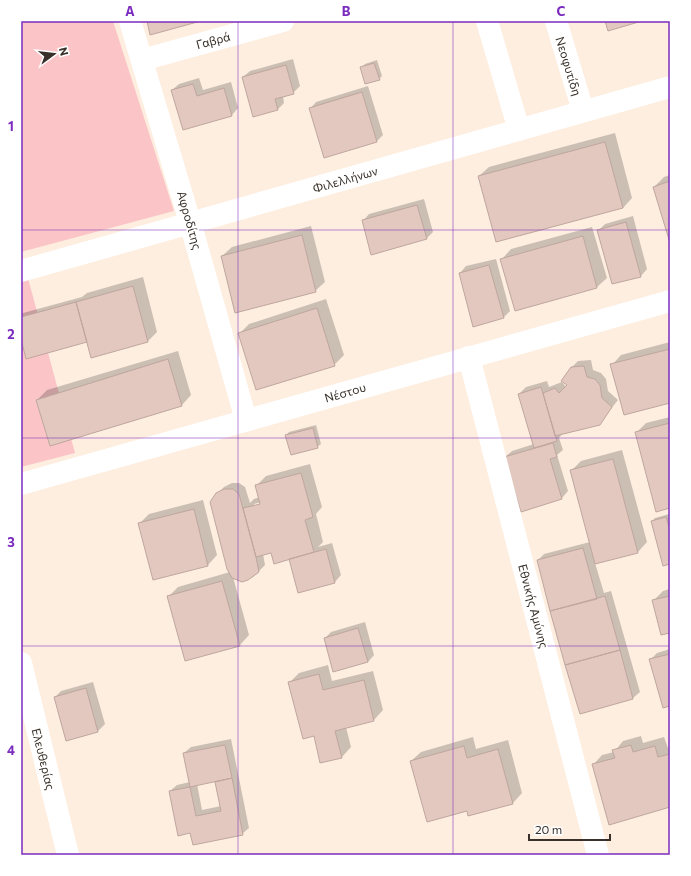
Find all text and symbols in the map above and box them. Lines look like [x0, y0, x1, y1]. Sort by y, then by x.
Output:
text: A [125, 3, 135, 19]
text: B [342, 3, 351, 19]
text: C [557, 3, 566, 19]
street label: Γαβρά [194, 29, 232, 51]
north arrow [34, 34, 74, 74]
street label: Νεοφυτίδη [553, 35, 585, 97]
text: N [57, 46, 71, 57]
text: 1 [8, 118, 14, 134]
street label: Φιλελλήνων [311, 163, 379, 195]
street label: Αφροδίτης [175, 189, 205, 251]
text: 2 [7, 326, 15, 342]
street label: Νέστου [323, 379, 367, 405]
text: 3 [7, 534, 15, 550]
street label: Εθνικής Αμύνης [516, 562, 552, 650]
street label: Ελευθερίας [30, 727, 58, 791]
text: 4 [7, 742, 15, 758]
scale bar [529, 816, 610, 842]
text: 20 m [535, 822, 562, 836]

